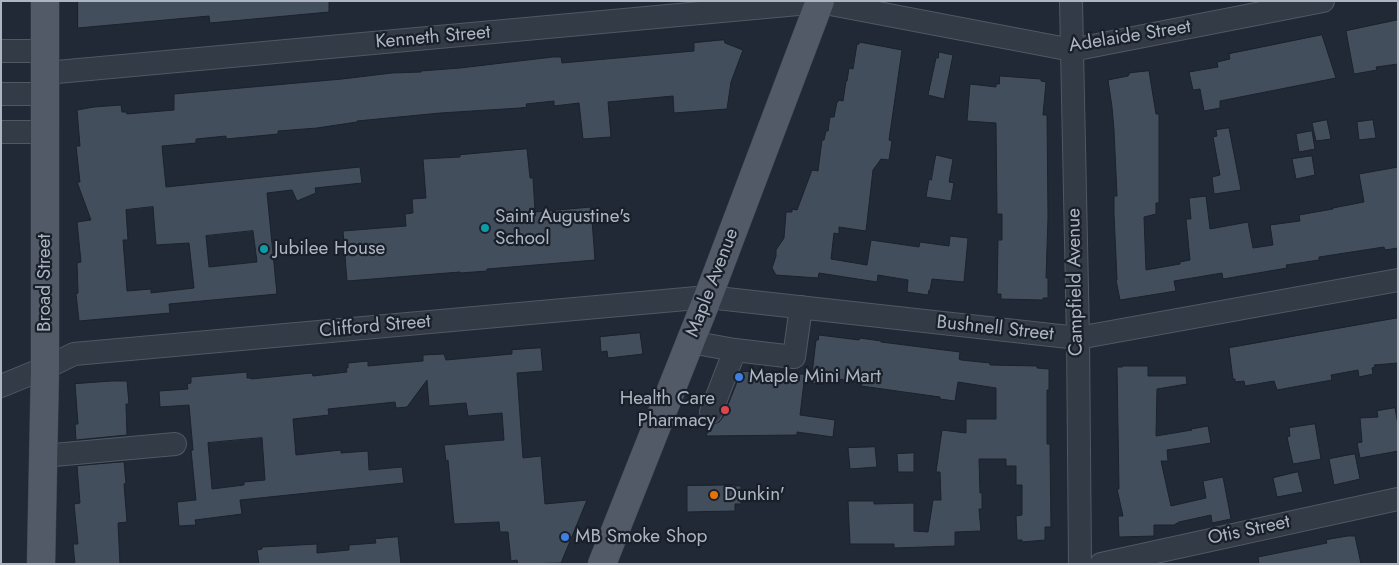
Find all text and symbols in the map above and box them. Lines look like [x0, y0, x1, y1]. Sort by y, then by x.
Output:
street label: Adelaide Street [1067, 16, 1193, 58]
street label: Kenneth Street [375, 22, 491, 54]
place label: Saint Augustine's School [495, 206, 630, 250]
street label: Campfield Avenue [1063, 208, 1089, 356]
marker: Saint Augustine's School [479, 222, 491, 234]
street label: Maple Avenue [682, 226, 744, 340]
street label: Broad Street [34, 234, 56, 332]
place label: Jubilee House [274, 238, 385, 260]
marker: Jubilee House [258, 243, 270, 255]
street label: Clifford Street [318, 311, 432, 343]
street label: Bushnell Street [935, 312, 1055, 346]
place label: Maple Mini Mart [749, 366, 881, 388]
marker: Maple Mini Mart [733, 371, 745, 383]
place label: Health Care Pharmacy [620, 388, 715, 432]
marker: Health Care Pharmacy [719, 404, 731, 416]
place label: Dunkin' [724, 484, 785, 506]
marker: Dunkin' [708, 489, 720, 501]
street label: Otis Street [1206, 511, 1292, 551]
place label: MB Smoke Shop [575, 526, 707, 548]
marker: MB Smoke Shop [559, 531, 571, 543]

